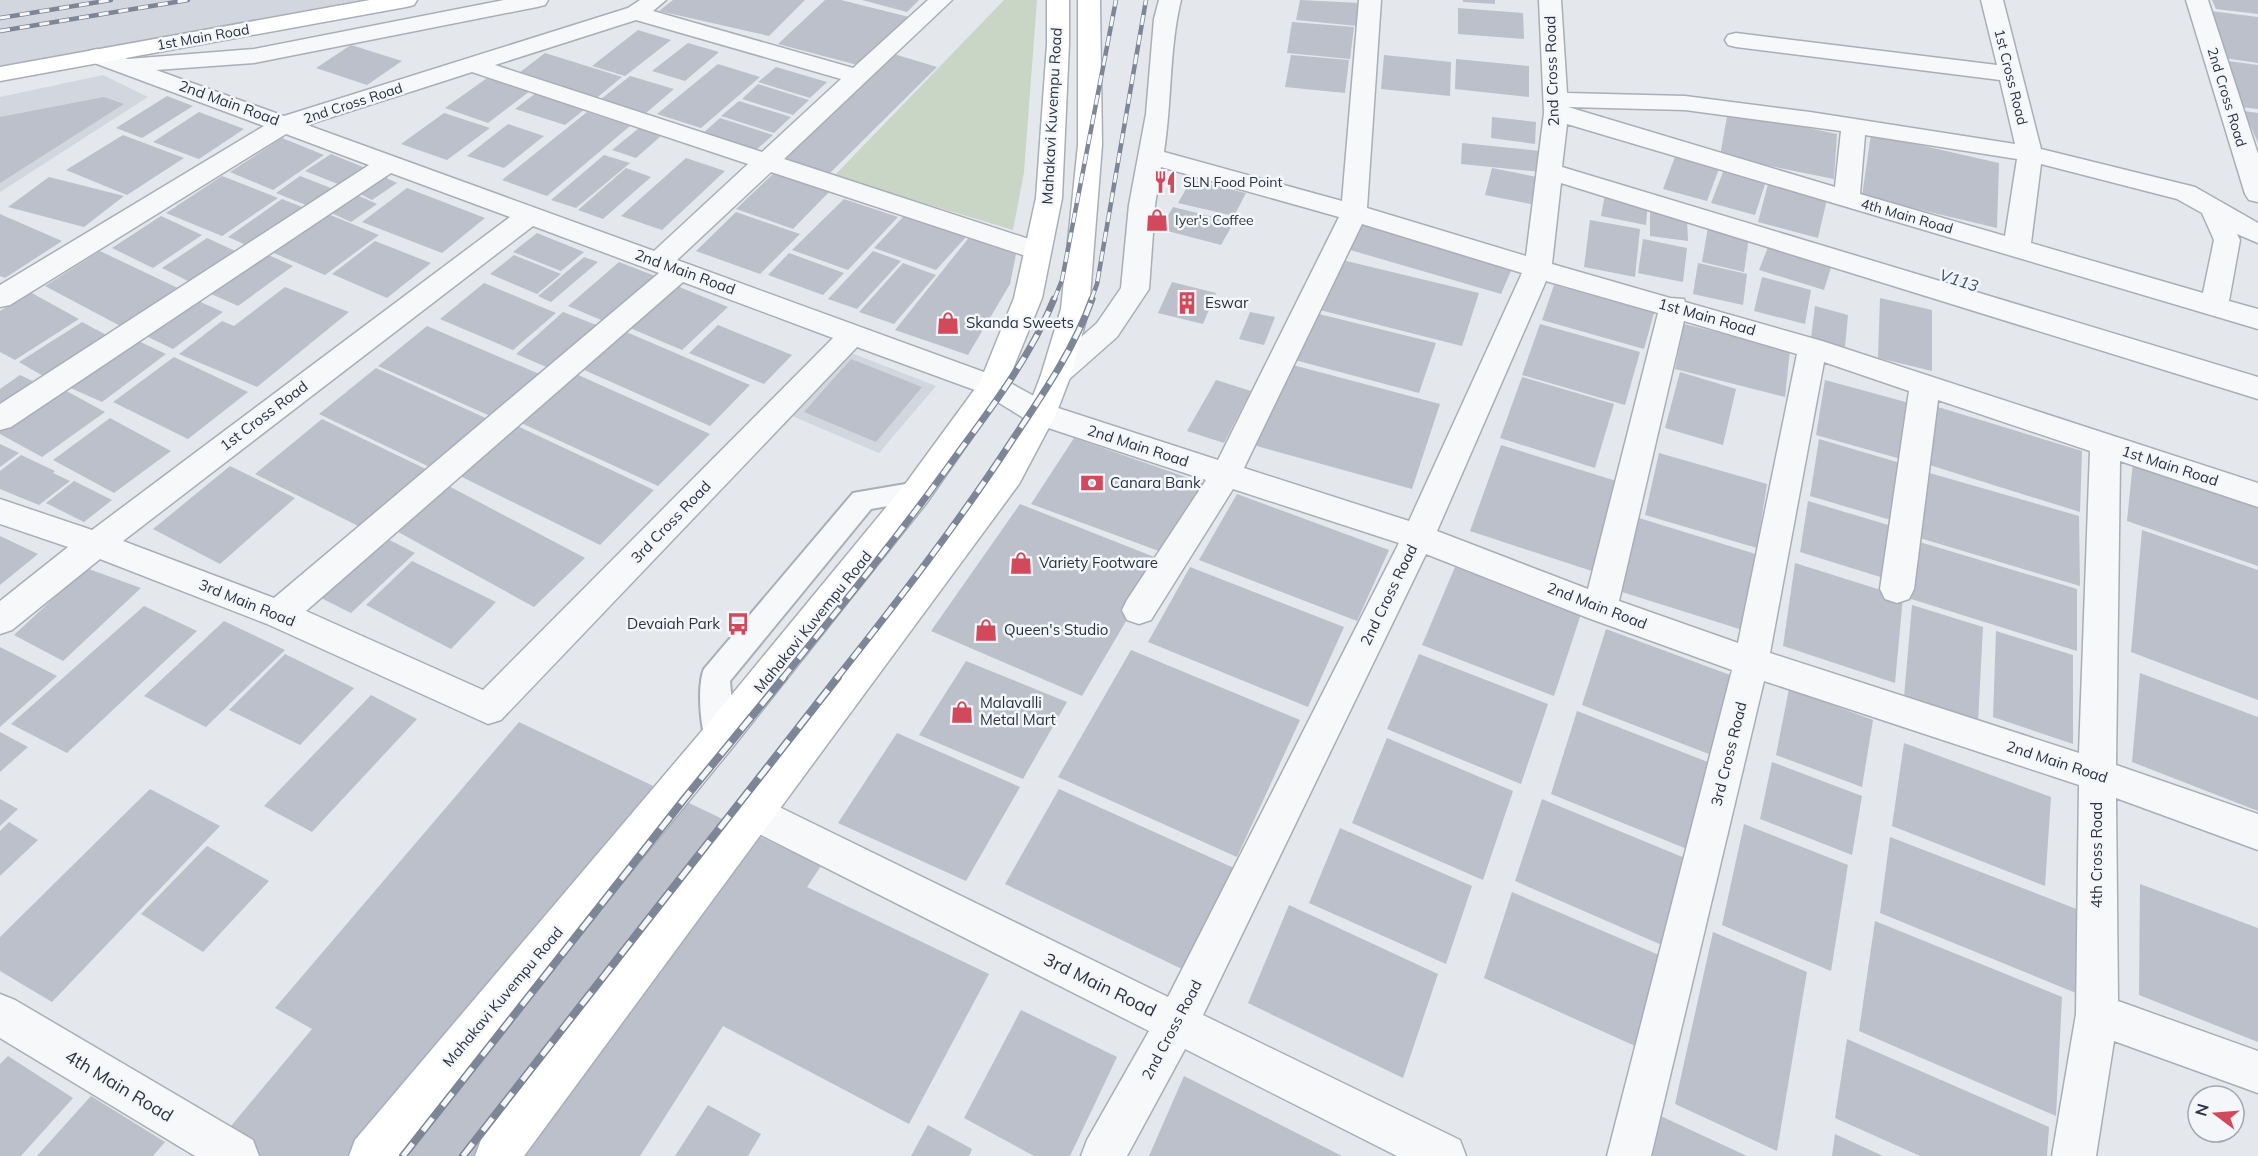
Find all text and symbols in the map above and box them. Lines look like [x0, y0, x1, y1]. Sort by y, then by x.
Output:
street label: 2nd Cross Road [1540, 15, 1563, 127]
street label: 1st Main Road [155, 20, 251, 54]
street label: Mahakavi Kuvempu Road [1037, 27, 1066, 205]
street label: 1st Cross Road [1990, 27, 2032, 127]
street label: 2nd Cross Road [2203, 45, 2251, 149]
street label: 2nd Main Road [176, 76, 282, 130]
street label: 2nd Cross Road [301, 79, 405, 127]
restaurant icon: SLN Food Point [1152, 169, 1178, 195]
place label: SLN Food Point [1183, 173, 1282, 191]
street label: 4th Main Road [1859, 194, 1955, 238]
shop icon: Iyer's Coffee [1144, 207, 1170, 233]
place label: Iyer's Coffee [1175, 211, 1254, 229]
street label: 2nd Main Road [632, 245, 738, 299]
water label: V113 [1937, 264, 1981, 296]
building icon: Eswar [1174, 290, 1200, 316]
place label: Eswar [1205, 293, 1249, 312]
street label: 1st Main Road [1656, 294, 1758, 339]
shop icon: Skanda Sweets [935, 310, 961, 336]
place label: Skanda Sweets [966, 313, 1074, 332]
street label: 1st Cross Road [216, 376, 311, 455]
street label: 2nd Main Road [1085, 420, 1191, 471]
street label: 1st Main Road [2119, 441, 2221, 490]
bank icon: Canara Bank [1079, 470, 1105, 496]
place label: Canara Bank [1110, 473, 1201, 492]
street label: 3rd Cross Road [627, 477, 715, 567]
street label: 2nd Cross Road [1356, 541, 1421, 649]
street label: Mahakavi Kuvempu Road [749, 547, 876, 697]
shop icon: Variety Footware [1008, 550, 1034, 576]
place label: Variety Footware [1039, 553, 1158, 572]
street label: 3rd Main Road [196, 575, 298, 630]
street label: 2nd Main Road [1544, 578, 1650, 633]
bus stop icon: Devaiah Park [725, 611, 751, 637]
place label: Devaiah Park [627, 614, 720, 633]
shop icon: Queen's Studio [973, 617, 999, 643]
place label: Queen's Studio [1004, 620, 1108, 639]
place label: Malavalli Metal Mart [980, 693, 1056, 729]
shop icon: Malavalli Metal Mart [949, 699, 975, 725]
street label: 3rd Cross Road [1706, 700, 1751, 808]
street label: 2nd Main Road [2004, 736, 2110, 787]
street label: 4th Cross Road [2087, 802, 2106, 908]
street label: Mahakavi Kuvempu Road [438, 923, 567, 1071]
street label: 3rd Main Road [1040, 947, 1160, 1022]
street label: 2nd Cross Road [1137, 977, 1206, 1083]
street label: 4th Main Road [61, 1044, 178, 1127]
north arrow [2186, 1084, 2246, 1144]
text: N [2190, 1101, 2213, 1118]

